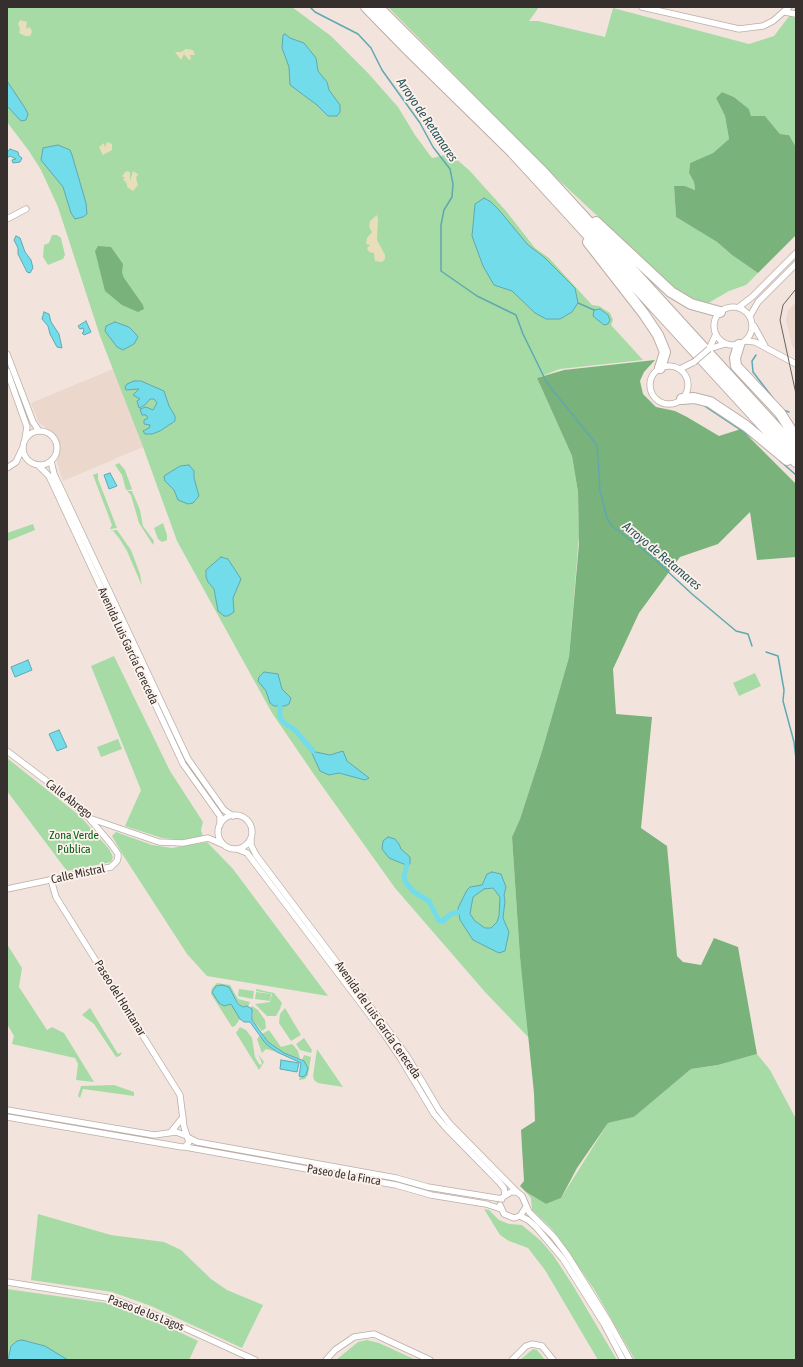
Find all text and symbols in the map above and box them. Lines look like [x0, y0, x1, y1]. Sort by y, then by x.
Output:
water label: Arroyo de Retamares [393, 75, 461, 165]
water label: Arroyo de Retamares [619, 519, 705, 593]
street label: Avenida Luis García Cereceda [95, 585, 161, 707]
street label: Calle Abrego [43, 776, 95, 822]
park label: Zona Verde Pública [49, 828, 99, 856]
street label: Calle Mistral [50, 861, 106, 887]
street label: Paseo del Hontanar [91, 958, 149, 1038]
street label: Avenida de Luis García Cereceda [332, 958, 424, 1082]
street label: Paseo de la Finca [306, 1161, 382, 1189]
street label: Paseo de los Lagos [106, 1292, 186, 1334]

